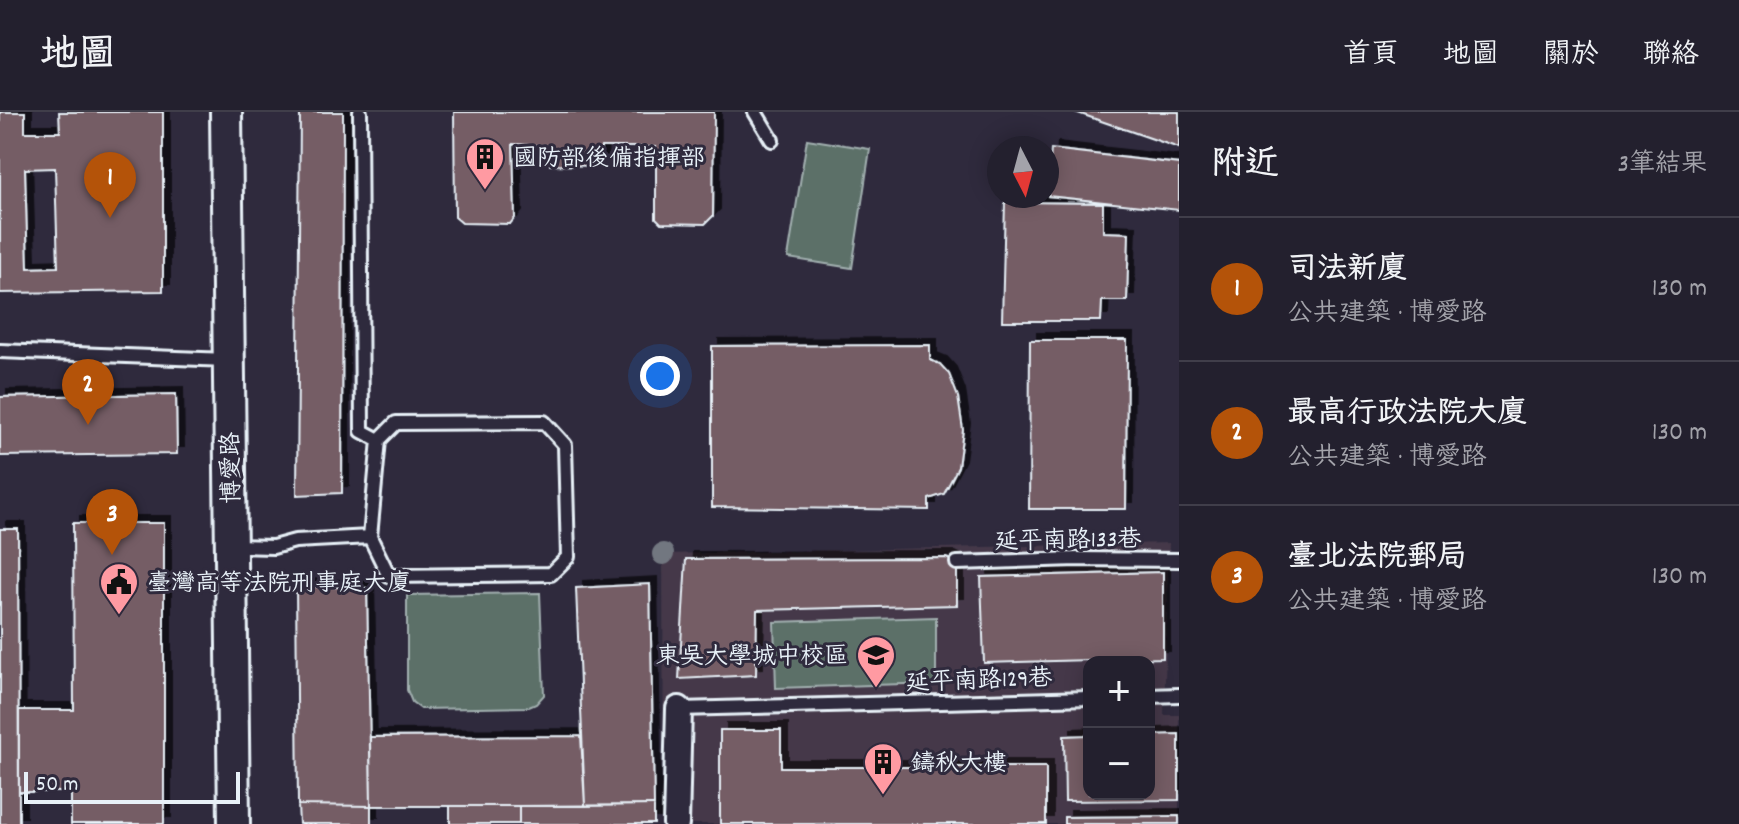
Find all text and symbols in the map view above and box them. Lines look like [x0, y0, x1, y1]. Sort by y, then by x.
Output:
text: 地圖 [40, 30, 116, 85]
text: 首頁 [1343, 37, 1399, 77]
text: 地圖 [1443, 37, 1499, 77]
text: 關於 [1543, 37, 1599, 77]
text: 聯絡 [1643, 37, 1699, 77]
building icon: 國防部後備指揮部 [464, 136, 506, 191]
north arrow [987, 136, 1059, 208]
text: 附近 [1211, 142, 1279, 191]
place label: 國防部後備指揮部 [513, 143, 705, 177]
text: 3筆結果 [1617, 147, 1707, 184]
pin: 1 [84, 152, 136, 218]
text: 司法新廈 [1287, 250, 1407, 293]
text: 1 [1234, 271, 1240, 308]
text: 130 m [1652, 271, 1707, 308]
text: 公共建築 · 博愛路 [1287, 296, 1487, 333]
your location [640, 356, 680, 396]
pin: 2 [62, 359, 114, 425]
text: 最高行政法院大廈 [1287, 394, 1527, 437]
text: 2 [1231, 415, 1243, 452]
text: 130 m [1652, 415, 1707, 452]
street label: 博愛路 [215, 432, 251, 504]
text: 公共建築 · 博愛路 [1287, 440, 1487, 477]
pin: 3 [86, 489, 138, 555]
street label: 延平南路133巷 [994, 524, 1142, 560]
text: 臺北法院郵局 [1287, 538, 1467, 581]
text: 3 [1231, 559, 1243, 596]
text: 130 m [1652, 559, 1707, 596]
public building icon: 臺灣高等法院刑事庭大廈 [98, 561, 140, 616]
place label: 臺灣高等法院刑事庭大廈 [147, 568, 411, 602]
text: 公共建築 · 博愛路 [1287, 584, 1487, 621]
school or university icon: 東吳大學城中校區 [855, 634, 897, 689]
place label: 東吳大學城中校區 [656, 641, 848, 675]
map controls [1083, 656, 1155, 800]
button: + [1083, 656, 1155, 728]
street label: 延平南路129巷 [905, 662, 1053, 702]
button: − [1083, 728, 1155, 800]
building icon: 鑄秋大樓 [862, 741, 904, 796]
place label: 鑄秋大樓 [911, 748, 1007, 782]
scale bar [24, 768, 240, 804]
text: 50 m [36, 770, 78, 801]

